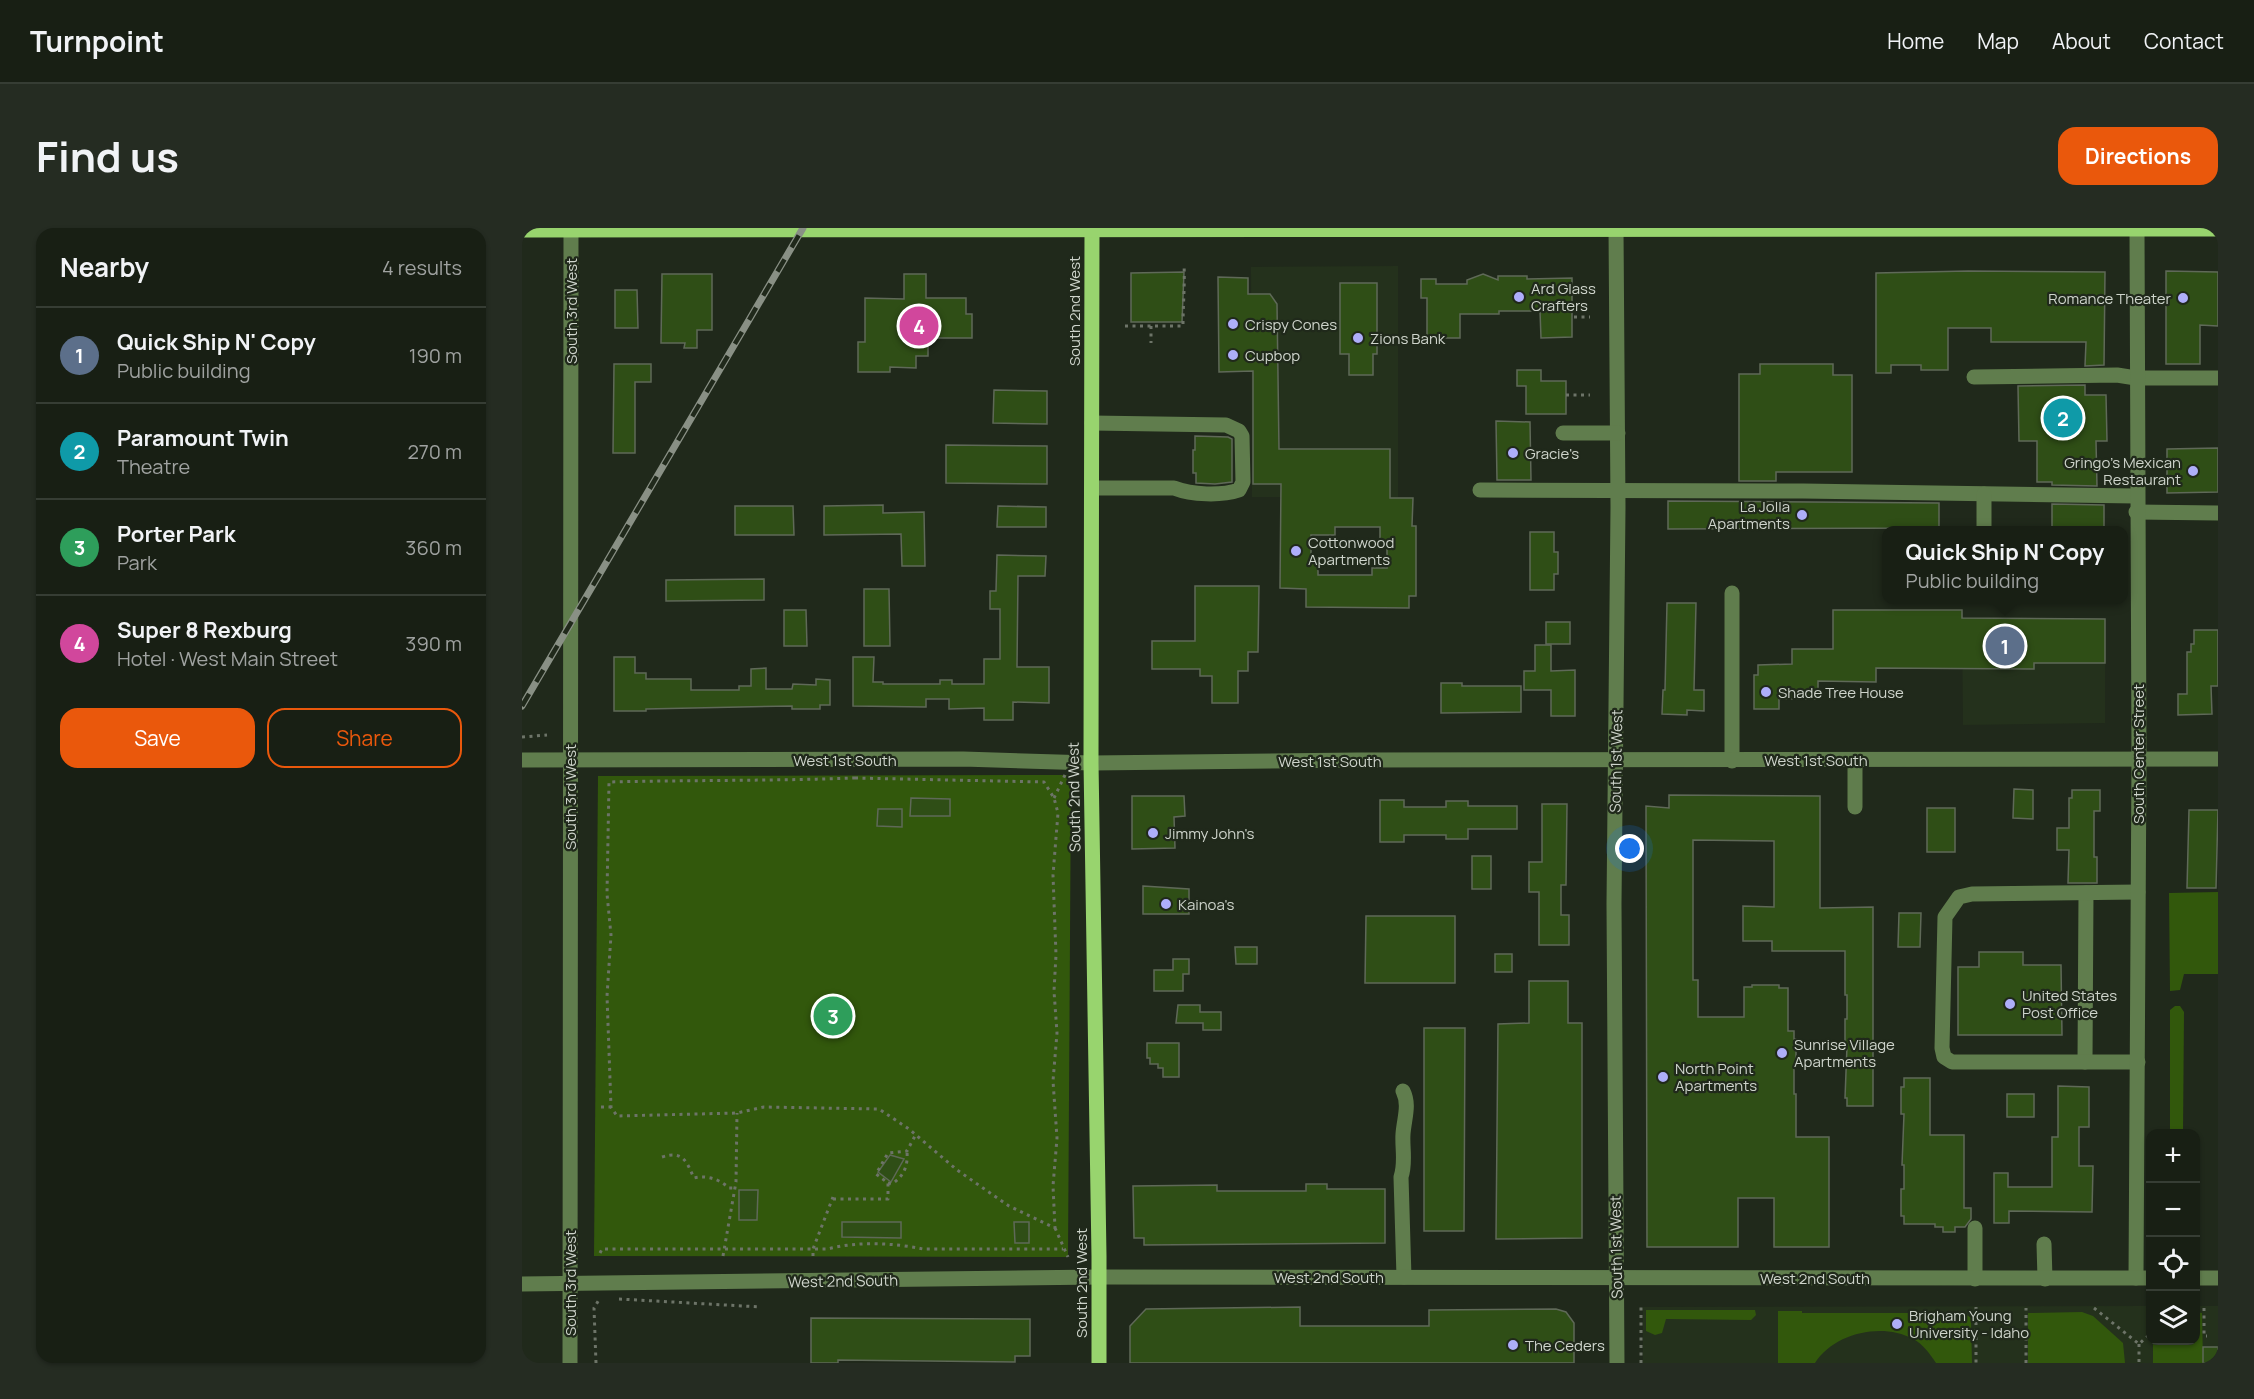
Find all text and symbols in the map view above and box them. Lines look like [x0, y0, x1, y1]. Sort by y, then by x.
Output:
text: Turnpoint [30, 22, 164, 60]
text: Home [1887, 27, 1944, 55]
text: Map [1977, 27, 2019, 55]
text: About [2052, 27, 2111, 55]
text: Contact [2144, 27, 2224, 55]
text: Find us [36, 127, 179, 185]
button: Directions [2058, 127, 2218, 185]
text: Nearby [60, 249, 149, 285]
text: 4 results [382, 254, 462, 281]
street label: South 2nd West [1064, 256, 1085, 366]
street label: South 3rd West [561, 258, 582, 364]
place label: Ard Glass Crafters [1531, 278, 1596, 316]
place label: Romance Theater [2048, 288, 2172, 309]
marker: Ard Glass Crafters [1512, 290, 1526, 304]
marker: Romance Theater [2176, 291, 2190, 305]
pin: 4 [900, 304, 938, 348]
place label: Crispy Cones [1245, 314, 1337, 335]
marker: Crispy Cones [1226, 317, 1240, 331]
text: Quick Ship N' Copy [117, 327, 316, 357]
place label: Zions Bank [1370, 328, 1446, 349]
marker: Zions Bank [1351, 331, 1365, 345]
text: 1 [75, 342, 84, 369]
text: 190 m [409, 342, 462, 369]
place label: Cupbop [1245, 345, 1300, 366]
marker: Cupbop [1226, 348, 1240, 362]
text: Public building [117, 357, 251, 384]
pin: 2 [2044, 396, 2082, 441]
text: Paramount Twin [117, 423, 289, 453]
text: 2 [74, 438, 85, 465]
text: 270 m [407, 438, 462, 465]
place label: Gracie's [1525, 443, 1579, 464]
marker: Gracie's [1506, 446, 1520, 460]
place label: Gringo's Mexican Restaurant [2064, 452, 2181, 490]
text: Theatre [117, 453, 190, 480]
marker: Gringo's Mexican Restaurant [2186, 464, 2200, 478]
place label: La Jolla Apartments [1708, 496, 1790, 534]
marker: La Jolla Apartments [1795, 508, 1809, 522]
text: Porter Park [117, 519, 236, 549]
popup [1882, 526, 2128, 604]
place label: Cottonwood Apartments [1308, 532, 1394, 570]
text: 3 [74, 534, 85, 561]
text: 360 m [405, 534, 462, 561]
text: Quick Ship N' Copy [1906, 537, 2104, 567]
marker: Cottonwood Apartments [1289, 544, 1303, 558]
text: Park [117, 549, 157, 576]
text: Public building [1906, 567, 2039, 594]
text: Super 8 Rexburg [117, 615, 292, 645]
pin: 1 [1986, 624, 2024, 668]
text: 4 [73, 630, 86, 657]
text: 390 m [405, 630, 462, 657]
text: Hotel · West Main Street [117, 645, 338, 672]
place label: Shade Tree House [1778, 682, 1904, 703]
street label: South Center Street [2128, 684, 2149, 824]
marker: Shade Tree House [1759, 685, 1773, 699]
button: Save [60, 708, 255, 768]
button: Share [267, 708, 462, 768]
street label: South 1st West [1605, 709, 1627, 813]
street label: South 2nd West [1063, 742, 1085, 852]
street label: South 3rd West [560, 744, 581, 850]
street label: West 1st South [793, 750, 897, 771]
street label: West 1st South [1764, 750, 1868, 771]
street label: West 1st South [1278, 751, 1382, 772]
place label: Jimmy John's [1165, 823, 1255, 844]
marker: Jimmy John's [1146, 826, 1160, 840]
your location [1615, 834, 1644, 863]
place label: Kainoa's [1178, 894, 1235, 915]
marker: Kainoa's [1159, 897, 1173, 911]
place label: United States Post Office [2022, 985, 2117, 1023]
pin: 3 [814, 994, 852, 1038]
marker: United States Post Office [2003, 997, 2017, 1011]
place label: Sunrise Village Apartments [1794, 1034, 1895, 1072]
marker: Sunrise Village Apartments [1775, 1046, 1789, 1060]
place label: North Point Apartments [1675, 1058, 1757, 1096]
marker: North Point Apartments [1656, 1070, 1670, 1084]
map controls [2146, 1129, 2200, 1345]
button: + [2146, 1129, 2200, 1183]
button: − [2146, 1183, 2200, 1237]
street label: South 1st West [1605, 1195, 1627, 1299]
street label: South 2nd West [1071, 1228, 1092, 1338]
street label: South 3rd West [560, 1230, 581, 1336]
button: locate [2146, 1237, 2200, 1291]
street label: West 2nd South [1274, 1267, 1384, 1288]
street label: West 2nd South [1760, 1268, 1870, 1289]
street label: West 2nd South [788, 1270, 898, 1292]
button: layers [2146, 1291, 2200, 1345]
place label: Brigham Young University - Idaho [1909, 1305, 2029, 1343]
marker: Brigham Young University - Idaho [1890, 1317, 1904, 1331]
place label: The Ceders [1525, 1335, 1605, 1356]
marker: The Ceders [1506, 1338, 1520, 1352]

